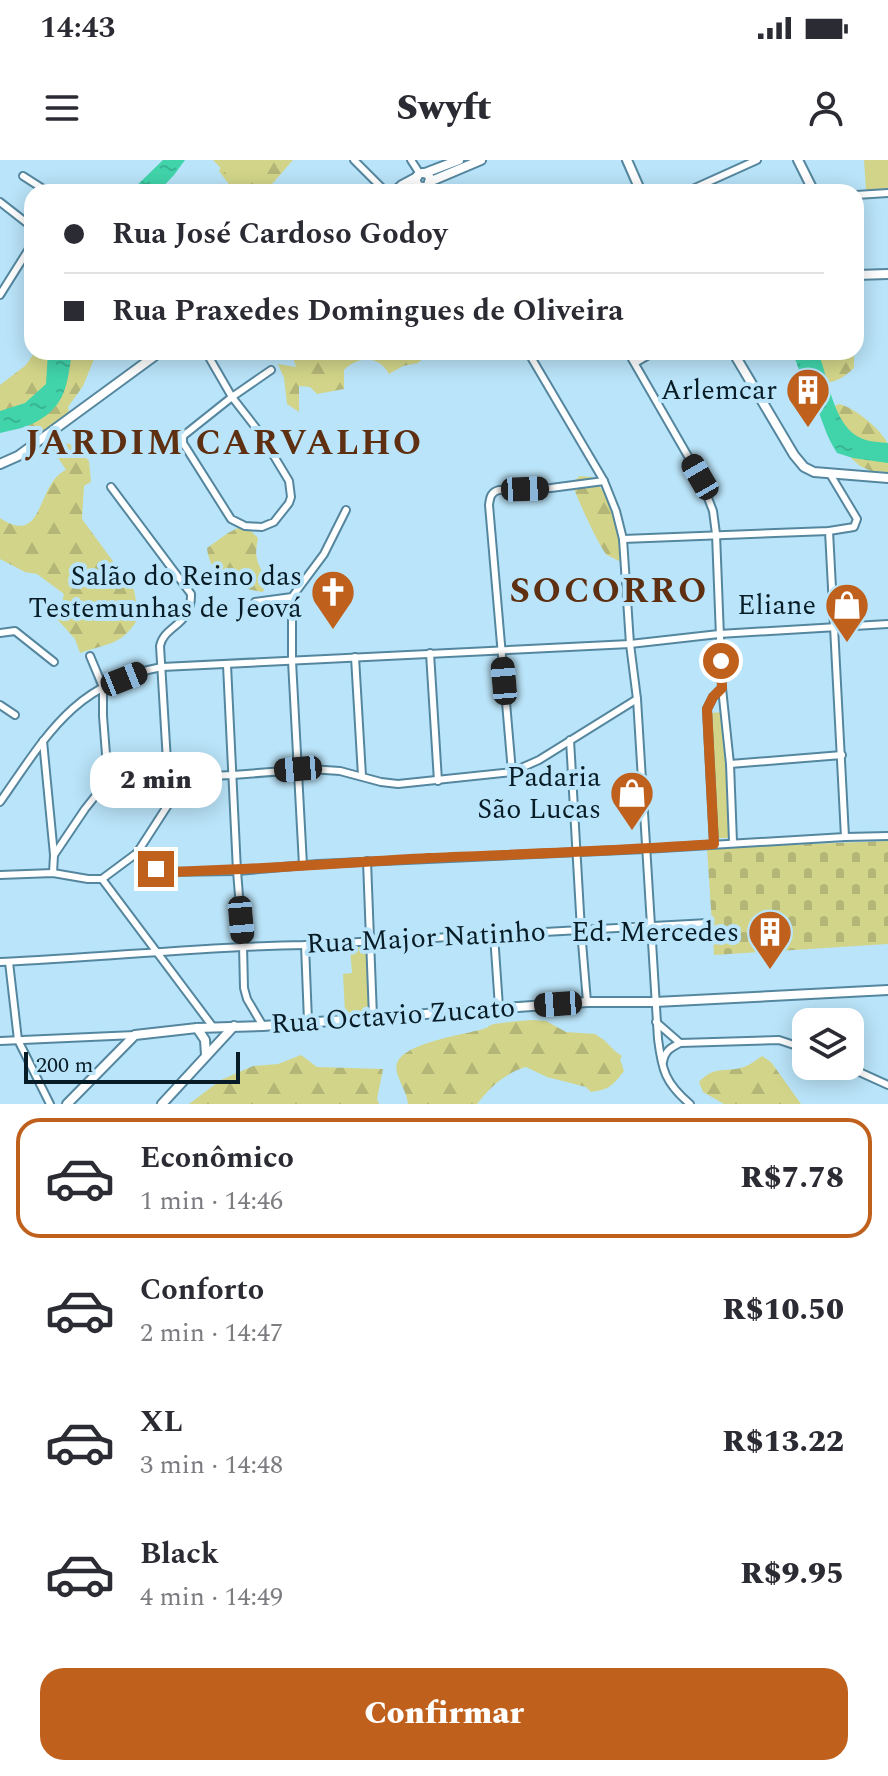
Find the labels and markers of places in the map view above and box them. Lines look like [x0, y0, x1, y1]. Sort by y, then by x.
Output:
building icon: Arlemcar [784, 366, 832, 429]
place label: Arlemcar [661, 369, 777, 412]
place label: Salão do Reino das Testemunhas de Jeová [28, 555, 302, 630]
church icon: Salão do Reino das Testemunhas de Jeová [309, 568, 357, 631]
shop icon: Eliane [823, 581, 871, 644]
place label: Eliane [737, 584, 816, 627]
place label: Padaria São Lucas [477, 756, 601, 831]
shop icon: Padaria São Lucas [608, 769, 656, 832]
building icon: Ed. Mercedes [746, 908, 794, 971]
place label: Ed. Mercedes [571, 911, 739, 954]

